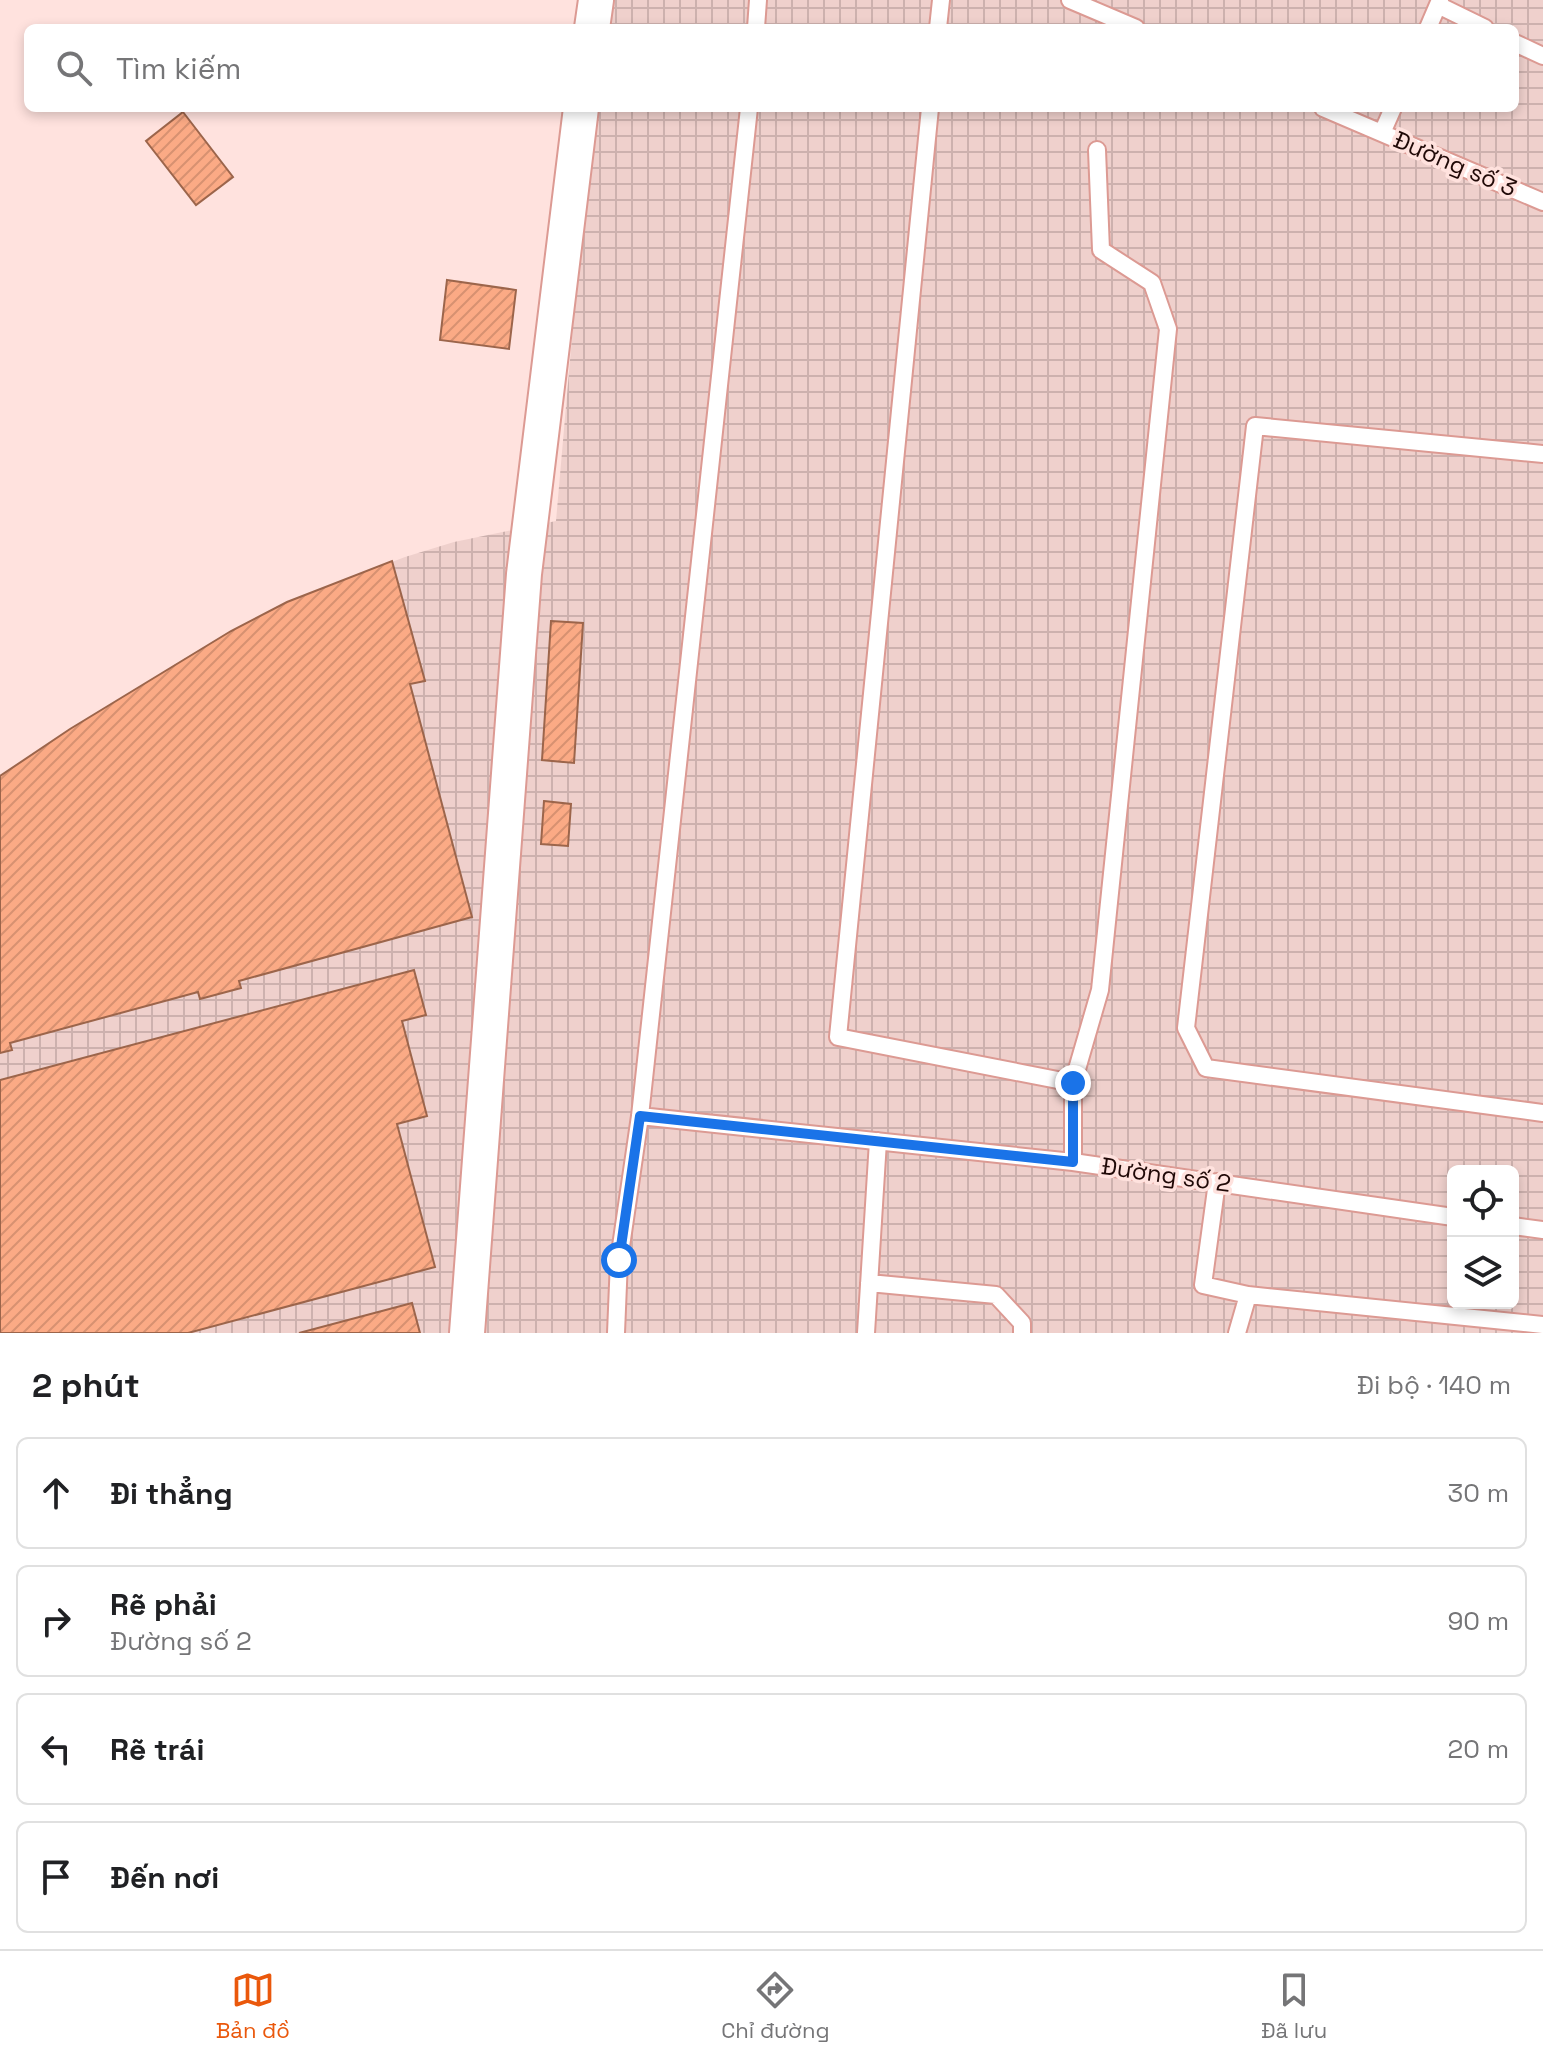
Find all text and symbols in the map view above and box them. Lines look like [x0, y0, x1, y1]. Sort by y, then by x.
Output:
search box [24, 24, 1519, 112]
icon: search [52, 46, 96, 90]
text: Tìm kiếm [116, 49, 241, 88]
street label: Đường số 3 [1389, 124, 1521, 203]
route end [1055, 1065, 1091, 1101]
street label: Đường số 2 [1099, 1150, 1233, 1199]
map controls [1447, 1165, 1519, 1309]
button: locate [1447, 1165, 1519, 1237]
button: layers [1447, 1237, 1519, 1309]
route start [601, 1242, 637, 1278]
text: 2 phút [32, 1364, 140, 1407]
text: Đi bộ · 140 m [1357, 1368, 1511, 1402]
icon: ahead [34, 1471, 78, 1515]
text: Đi thẳng [110, 1474, 233, 1513]
text: 30 m [1448, 1476, 1509, 1510]
text: Rẽ phải [110, 1585, 217, 1624]
icon: right [34, 1599, 78, 1643]
text: 90 m [1447, 1604, 1509, 1638]
text: Đường số 2 [110, 1624, 252, 1658]
icon: left [34, 1727, 78, 1771]
text: Rẽ trái [110, 1730, 204, 1769]
text: 20 m [1448, 1732, 1509, 1766]
icon: arrive [34, 1855, 78, 1899]
text: Đến nơi [110, 1858, 219, 1897]
tab: Bản đồ [216, 1968, 290, 2044]
tab: Chỉ đường [721, 1968, 830, 2044]
tab: Đã lưu [1261, 1968, 1327, 2044]

